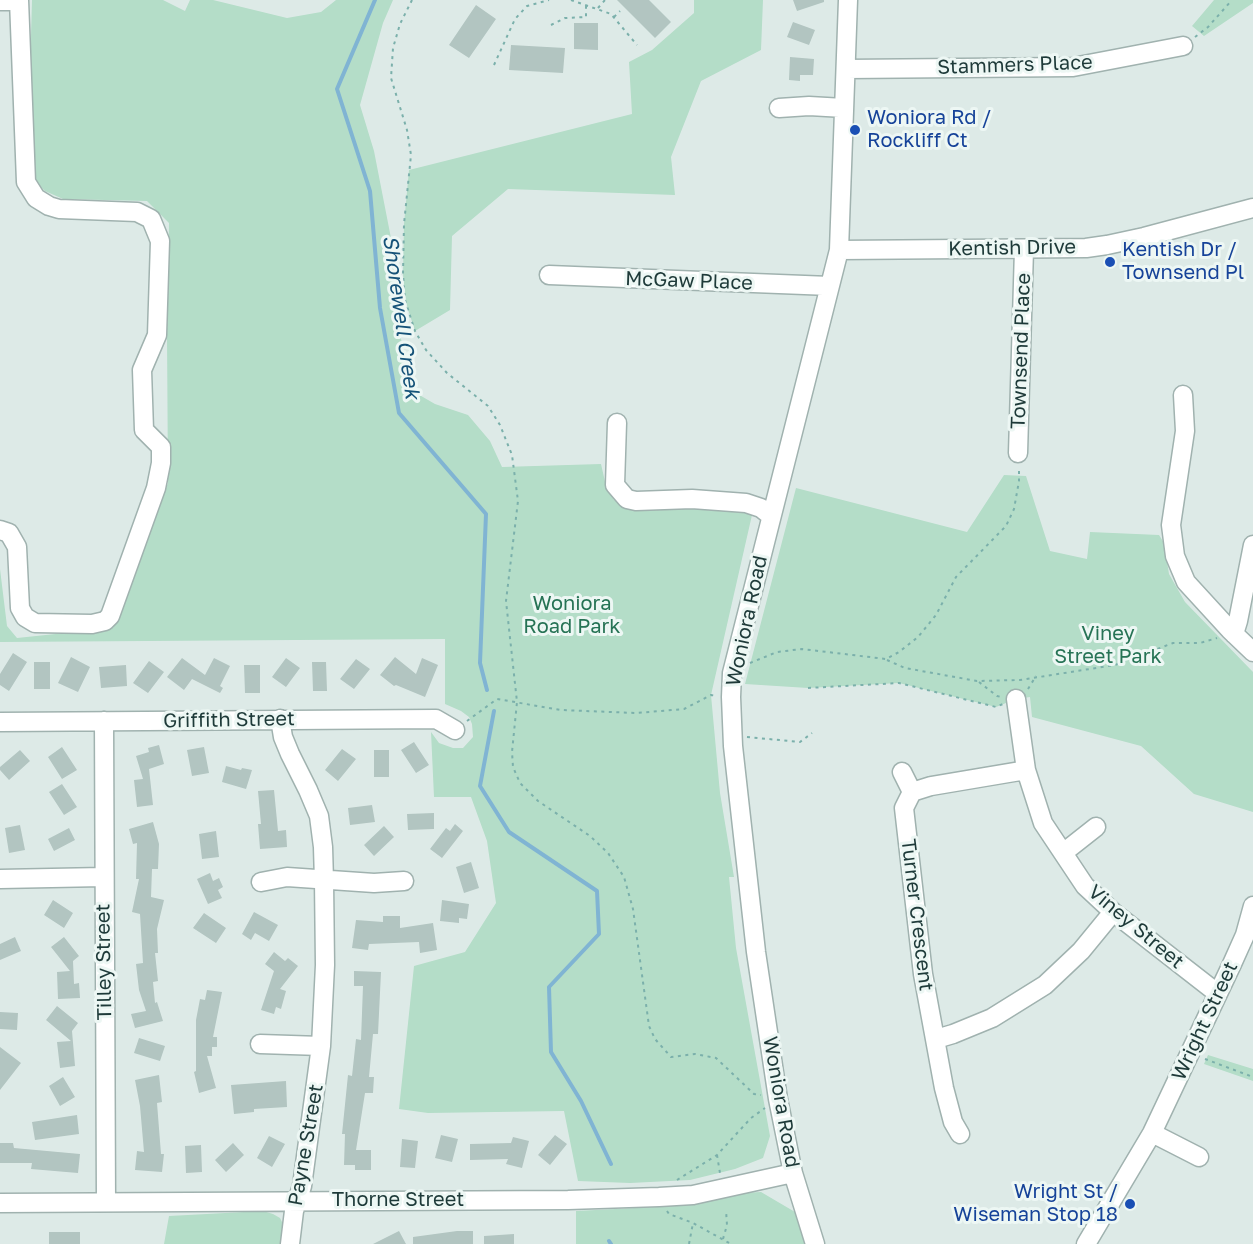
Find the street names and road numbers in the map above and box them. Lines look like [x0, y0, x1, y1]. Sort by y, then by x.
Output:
street label: Stammers Place [937, 50, 1093, 80]
street label: Kentish Drive [948, 235, 1076, 261]
street label: McGaw Place [625, 267, 753, 295]
street label: Townsend Place [1006, 273, 1036, 429]
street label: Woniora Road [721, 553, 773, 689]
street label: Griffith Street [163, 707, 295, 733]
street label: Turner Crescent [896, 838, 938, 992]
street label: Viney Street [1083, 880, 1189, 974]
street label: Tilley Street [91, 903, 117, 1021]
street label: Wright Street [1167, 958, 1243, 1084]
street label: Woniora Road [758, 1034, 804, 1170]
street label: Payne Street [283, 1082, 329, 1208]
street label: Thorne Street [332, 1188, 464, 1212]

